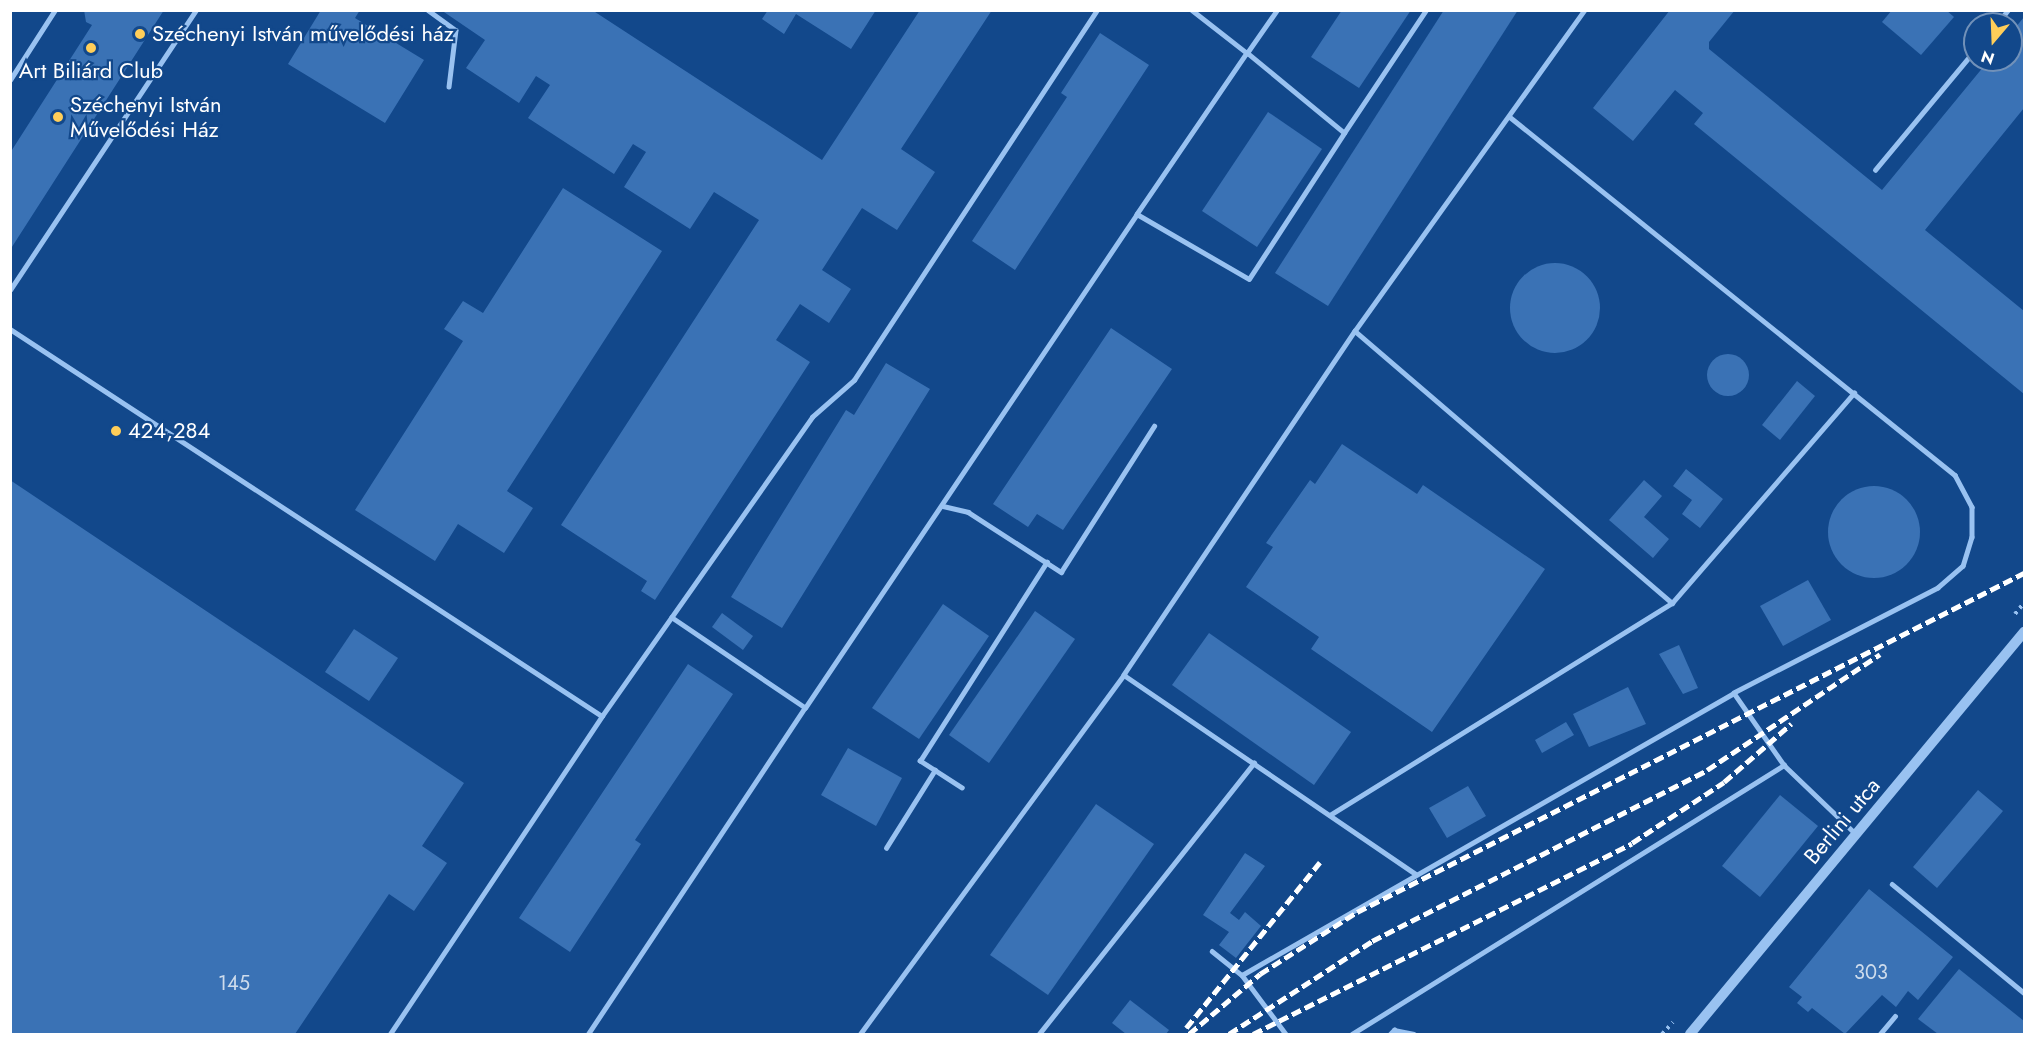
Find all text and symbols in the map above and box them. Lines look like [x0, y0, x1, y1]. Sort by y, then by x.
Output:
north arrow [1963, 12, 2023, 72]
place label: Széchenyi István művelődési ház [152, 21, 454, 47]
marker: Széchenyi István művelődési ház [133, 27, 147, 41]
marker: Art Biliárd Club [84, 41, 98, 55]
text: N [1978, 45, 1997, 71]
place label: Art Biliárd Club [19, 58, 163, 84]
place label: Széchenyi István Művelődési Ház [70, 91, 221, 142]
marker: Széchenyi István Művelődési Ház [51, 110, 65, 124]
place label: 424,284 [128, 418, 210, 444]
marker: 424,284 [109, 424, 123, 438]
street label: Berlini utca [1799, 773, 1885, 869]
house number: 303 [1854, 960, 1888, 984]
house number: 145 [218, 971, 250, 995]

